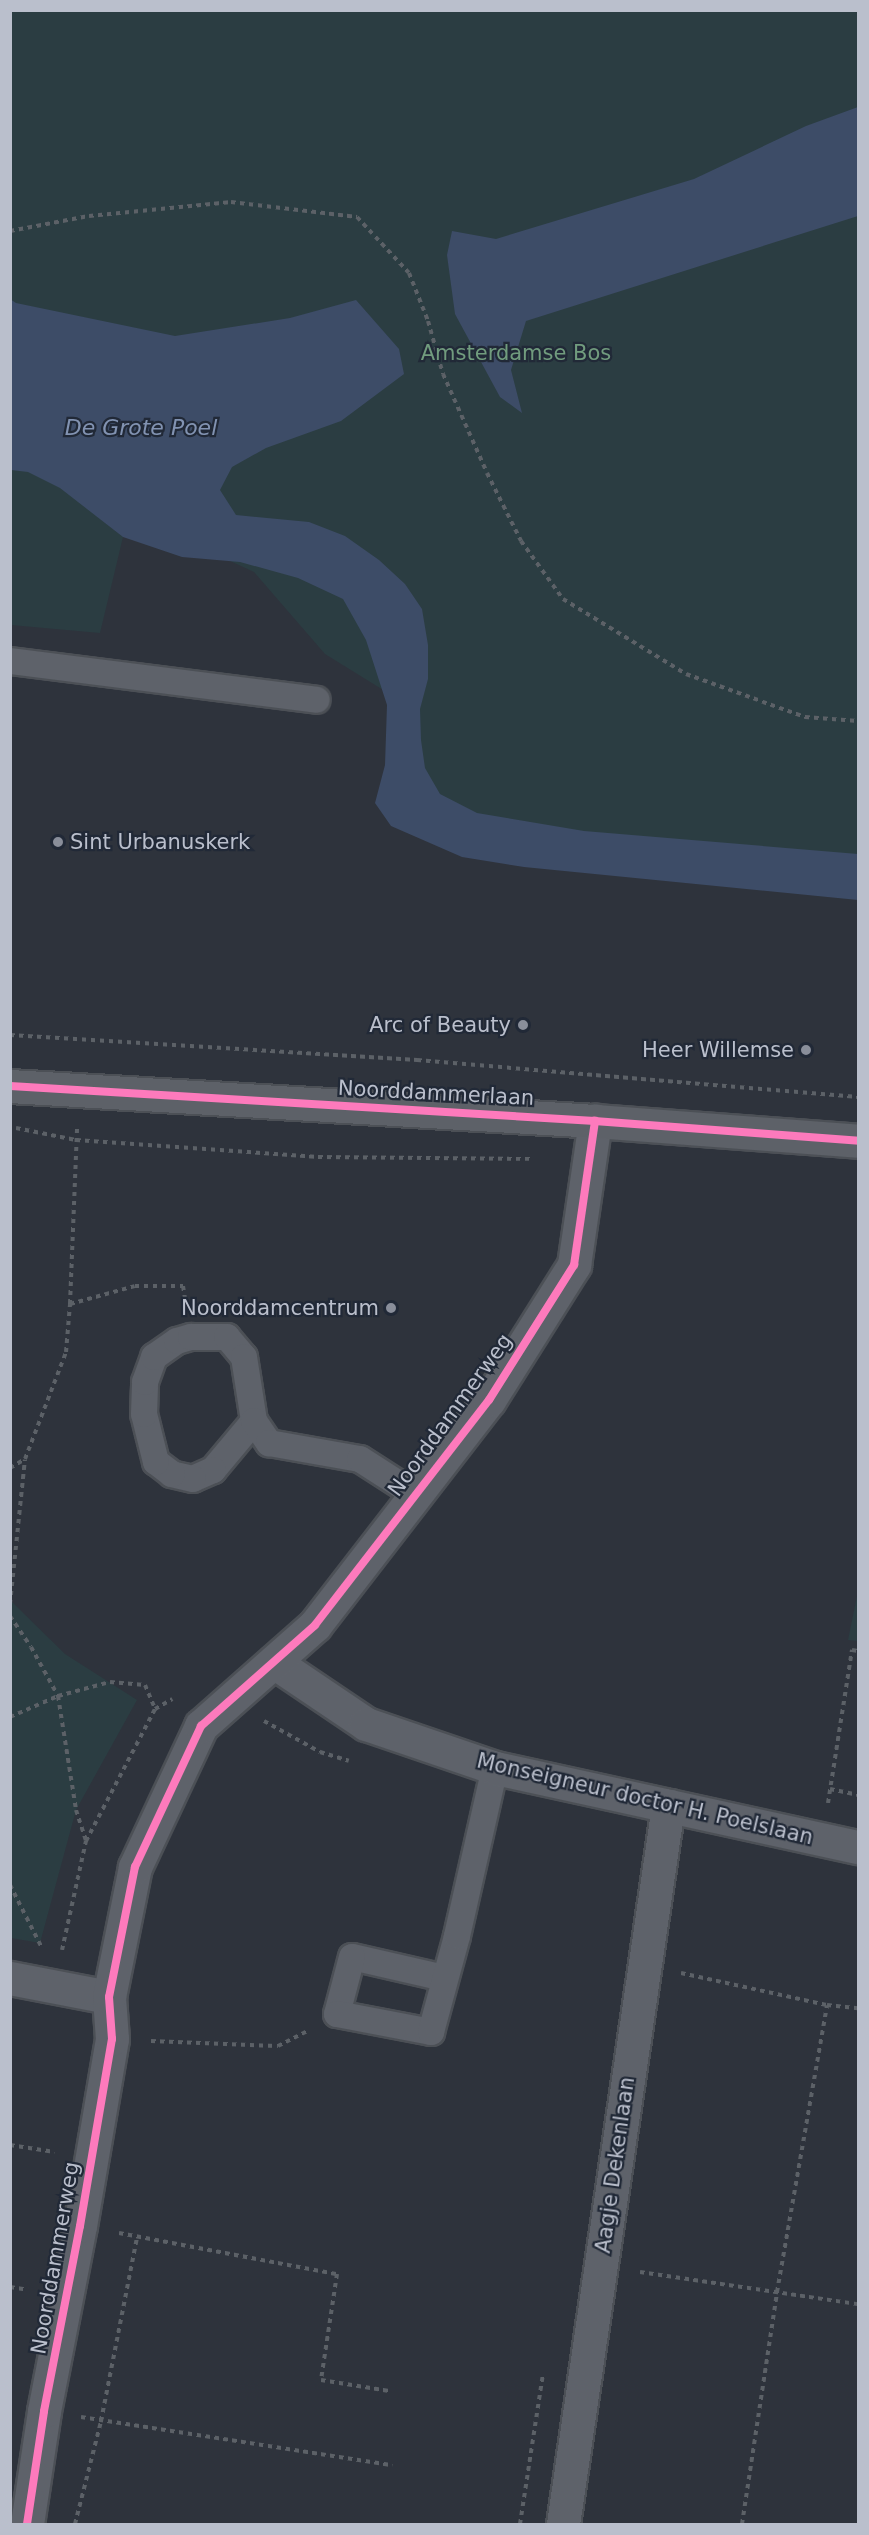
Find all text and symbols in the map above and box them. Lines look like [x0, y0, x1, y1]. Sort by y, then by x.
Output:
park label: Amsterdamse Bos [421, 340, 611, 366]
water label: De Grote Poel [65, 415, 217, 441]
place label: Sint Urbanuskerk [70, 829, 250, 855]
marker: Sint Urbanuskerk [51, 835, 65, 849]
place label: Arc of Beauty [369, 1012, 511, 1038]
marker: Arc of Beauty [516, 1018, 530, 1032]
place label: Heer Willemse [642, 1037, 794, 1063]
marker: Heer Willemse [799, 1043, 813, 1057]
street label: Noorddammerlaan [337, 1075, 535, 1111]
place label: Noorddamcentrum [181, 1295, 379, 1321]
marker: Noorddamcentrum [384, 1301, 398, 1315]
street label: Noorddammerweg [382, 1329, 518, 1501]
street label: Monseigneur doctor H. Poelslaan [474, 1748, 816, 1850]
street label: Aagje Dekenlaan [590, 2075, 640, 2255]
street label: Noorddammerweg [26, 2160, 84, 2356]

